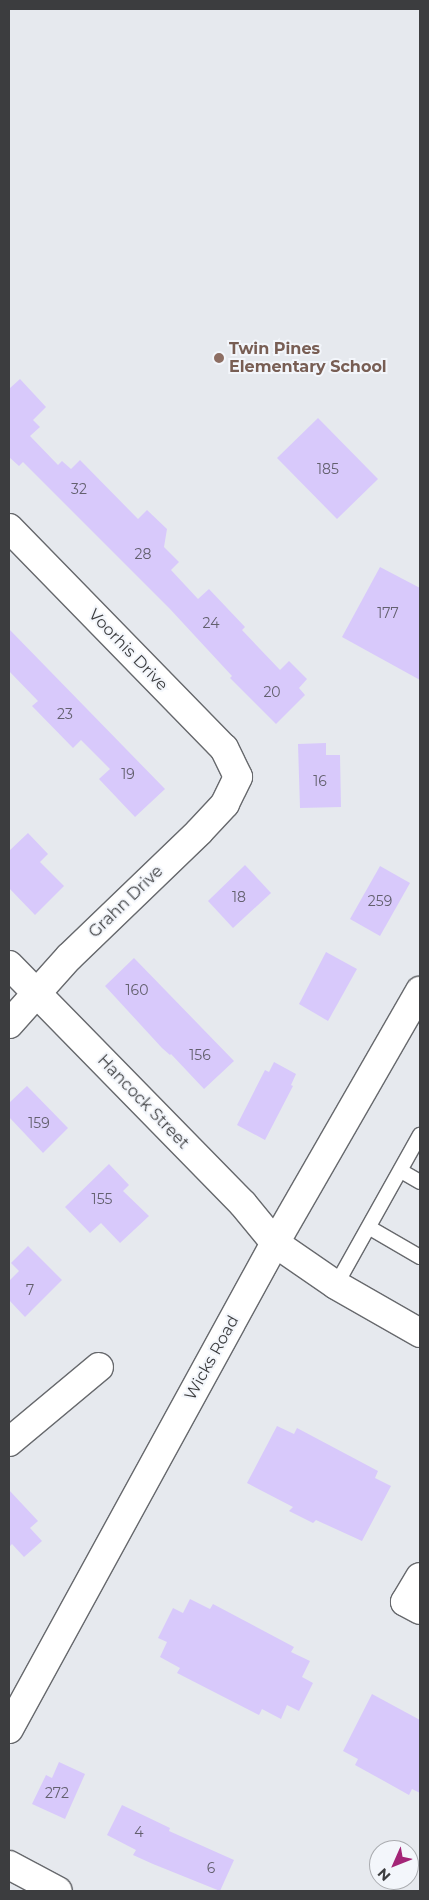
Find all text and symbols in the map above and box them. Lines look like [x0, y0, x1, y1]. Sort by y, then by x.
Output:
place label: Twin Pines Elementary School [229, 339, 387, 377]
marker: Twin Pines Elementary School [213, 352, 225, 364]
house number: 185 [317, 461, 339, 477]
house number: 32 [71, 481, 87, 497]
house number: 28 [135, 546, 151, 562]
street label: Voorhis Drive [84, 605, 172, 695]
house number: 177 [377, 605, 399, 621]
house number: 24 [203, 615, 219, 631]
house number: 20 [263, 684, 281, 700]
house number: 23 [57, 706, 73, 722]
house number: 19 [121, 766, 135, 782]
house number: 16 [313, 773, 327, 789]
street label: Grahn Drive [85, 862, 167, 942]
house number: 18 [232, 889, 246, 905]
house number: 259 [368, 893, 392, 909]
house number: 160 [126, 982, 148, 998]
house number: 156 [189, 1047, 211, 1063]
street label: Hancock Street [93, 1051, 193, 1153]
house number: 159 [28, 1115, 50, 1131]
house number: 155 [92, 1191, 112, 1207]
house number: 7 [26, 1282, 34, 1298]
street label: Wicks Road [181, 1312, 243, 1404]
house number: 272 [45, 1785, 69, 1801]
house number: 4 [134, 1824, 144, 1840]
north arrow [369, 1840, 419, 1890]
house number: 6 [207, 1860, 215, 1876]
text: N [374, 1864, 394, 1885]

